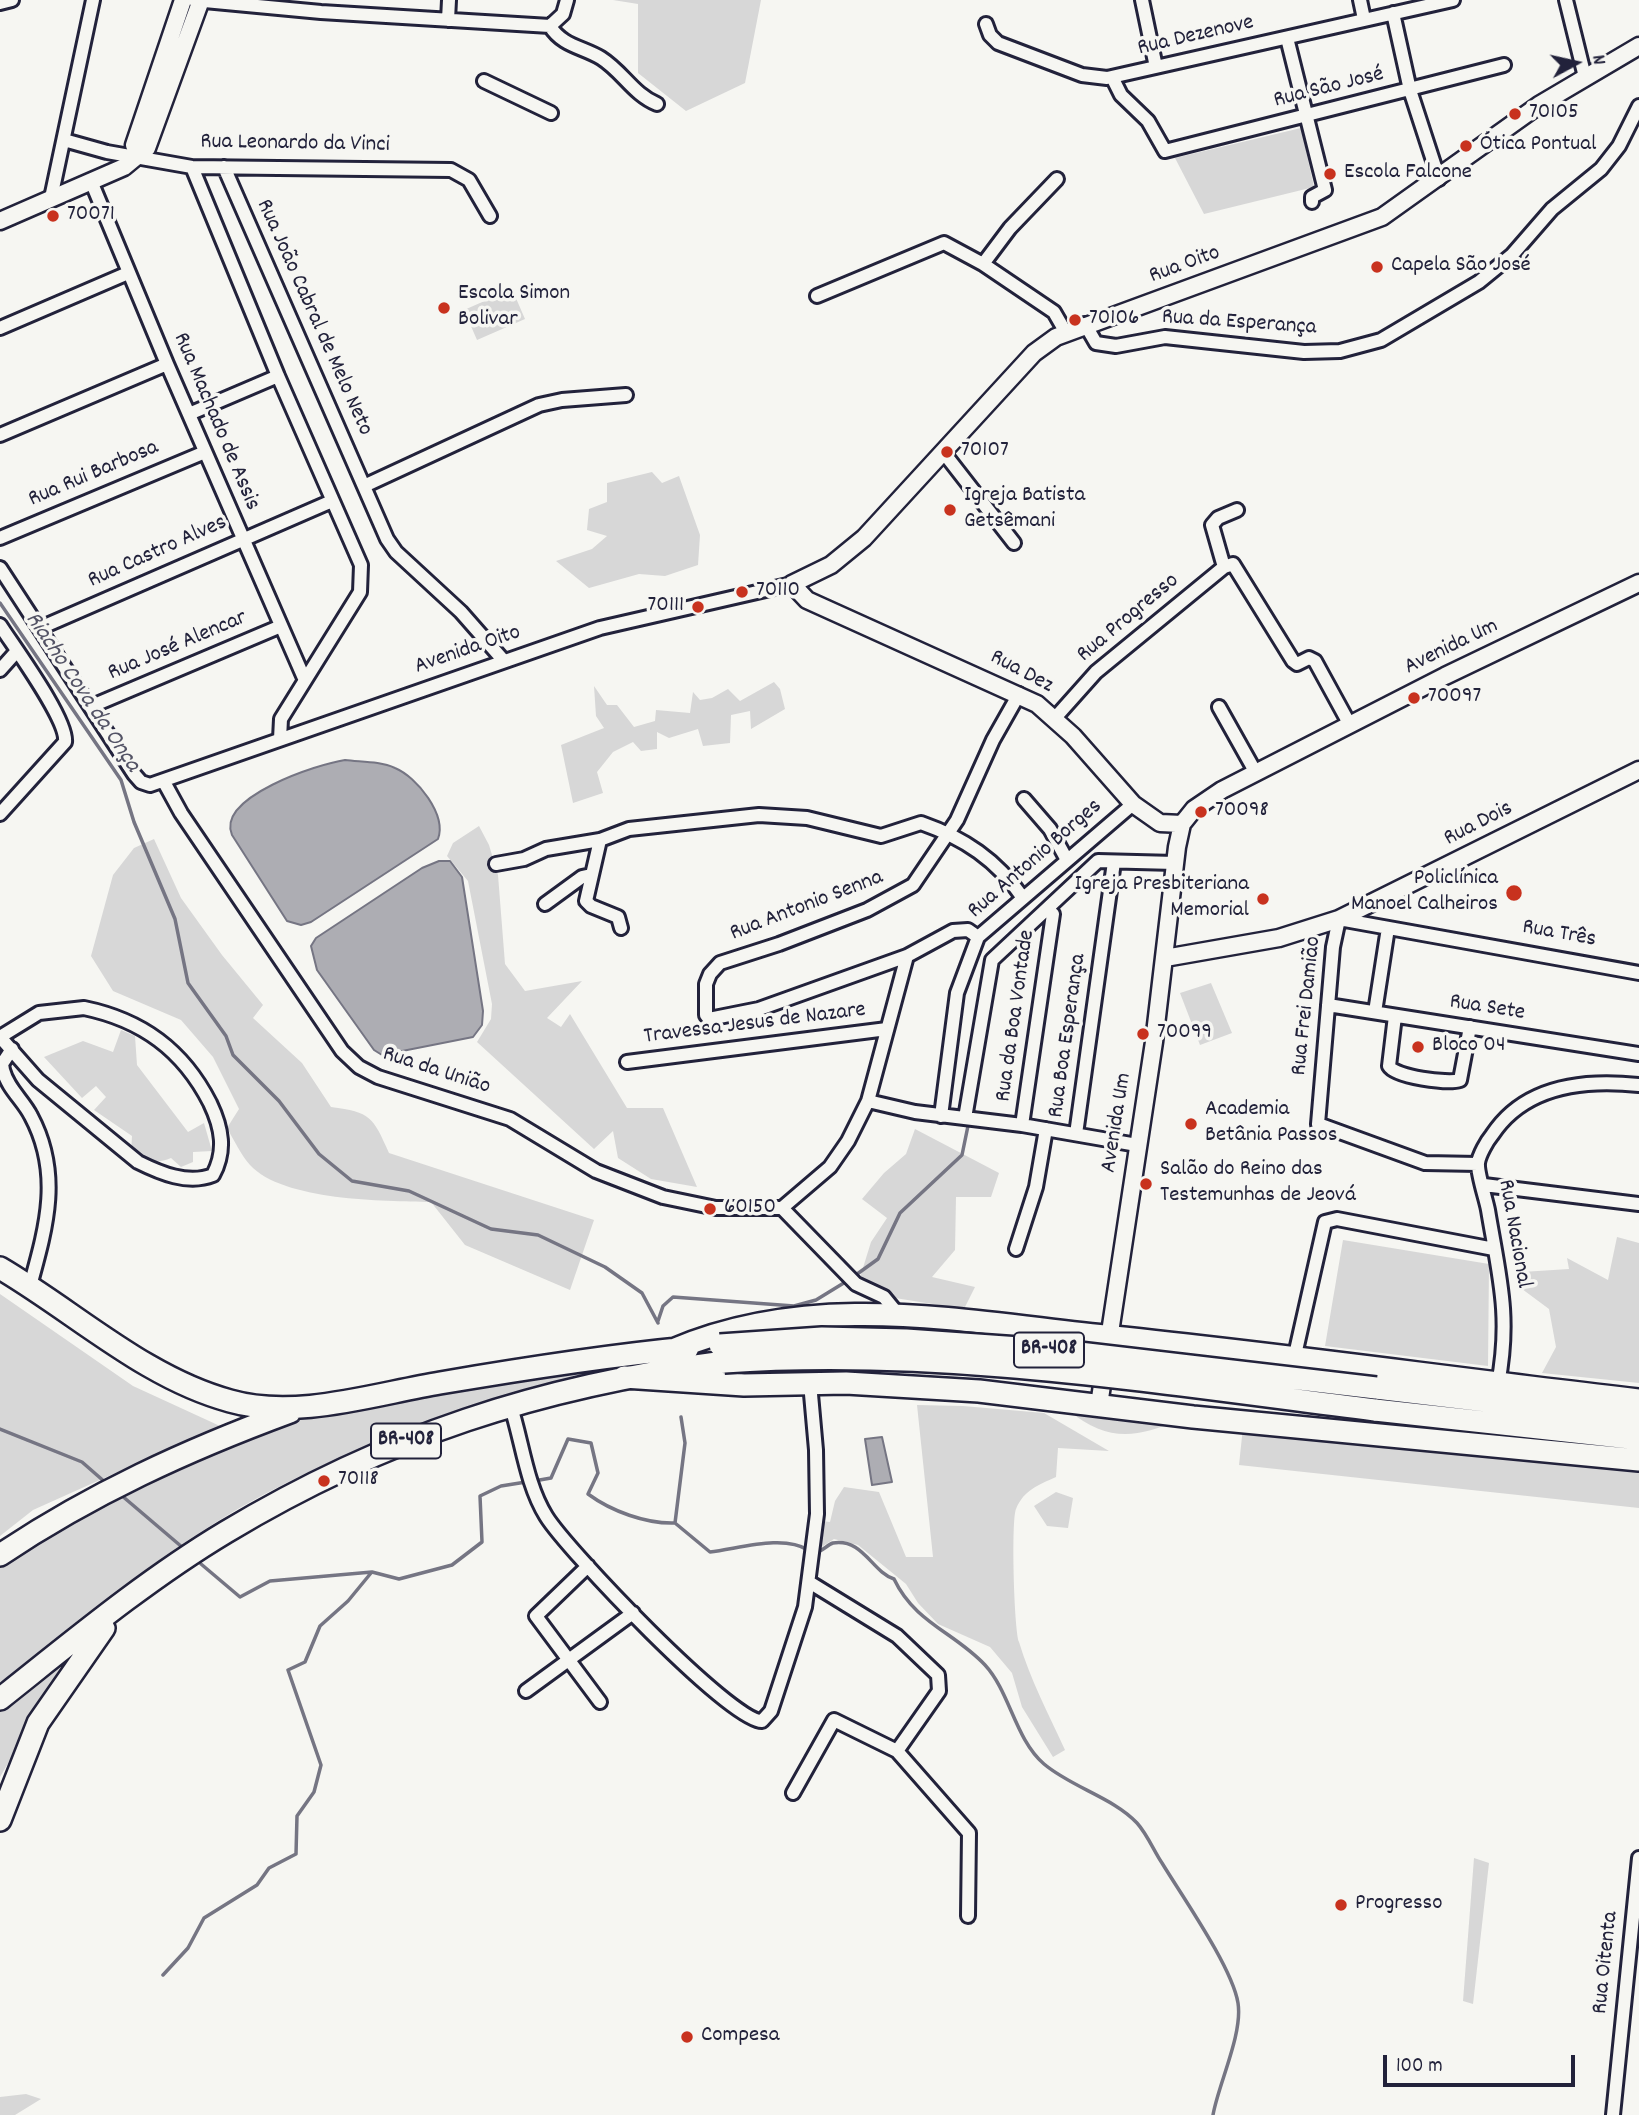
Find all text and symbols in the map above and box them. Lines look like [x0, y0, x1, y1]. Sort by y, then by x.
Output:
street label: Rua Dezenove [1135, 10, 1257, 64]
north arrow [1541, 28, 1611, 98]
text: N [1583, 53, 1611, 67]
street label: Rua São José [1271, 62, 1387, 116]
place label: 70105 [1529, 100, 1579, 128]
marker: 70105 [1507, 106, 1523, 122]
street label: Rua Leonardo da Vinci [200, 130, 390, 160]
place label: Ótica Pontual [1480, 132, 1596, 160]
marker: Ótica Pontual [1458, 138, 1474, 154]
place label: Escola Falcone [1344, 160, 1472, 188]
marker: Escola Falcone [1322, 166, 1338, 182]
street label: Rua João Cabral de Melo Neto [248, 196, 378, 440]
place label: 70071 [67, 202, 115, 230]
marker: 70071 [45, 208, 61, 224]
street label: Rua Oito [1146, 240, 1224, 292]
place label: Capela São José [1391, 253, 1531, 281]
marker: Capela São José [1369, 259, 1385, 275]
place label: Escola Simon Bolivar [458, 281, 570, 335]
marker: Escola Simon Bolivar [436, 300, 452, 316]
street label: Rua da Esperança [1161, 305, 1317, 343]
place label: 70106 [1089, 306, 1139, 334]
marker: 70106 [1067, 312, 1083, 328]
street label: Rua Machado de Assis [165, 329, 265, 515]
street label: Rua Rui Barbosa [25, 435, 163, 515]
place label: 70107 [961, 438, 1009, 466]
marker: 70107 [939, 444, 955, 460]
place label: Igreja Batista Getsêmani [964, 483, 1085, 537]
marker: Igreja Batista Getsêmani [942, 502, 958, 518]
street label: Rua Castro Alves [84, 510, 232, 596]
street label: Rua Progresso [1072, 568, 1186, 670]
place label: 70110 [756, 578, 800, 606]
marker: 70110 [734, 584, 750, 600]
place label: 70111 [648, 593, 684, 621]
marker: 70111 [690, 599, 706, 615]
street label: Rua José Alencar [104, 605, 252, 689]
water label: Riacho Cova da Onça [17, 607, 145, 779]
street label: Avenida Um [1401, 613, 1503, 683]
street label: Avenida Oito [411, 620, 525, 682]
street label: Rua Dez [985, 645, 1057, 701]
place label: 70097 [1428, 684, 1481, 712]
marker: 70097 [1406, 690, 1422, 706]
street label: Rua Antonio Borges [963, 794, 1109, 926]
street label: Rua Dois [1440, 796, 1518, 854]
place label: 70098 [1215, 798, 1269, 826]
marker: 70098 [1193, 804, 1209, 820]
street label: Rua Antonio Senna [727, 865, 887, 949]
place label: Policlínica Manoel Calheiros [1351, 866, 1498, 920]
place label: Igreja Presbiteriana Memorial [1075, 872, 1249, 926]
marker: Policlínica Manoel Calheiros [1504, 883, 1524, 903]
marker: Igreja Presbiteriana Memorial [1255, 891, 1271, 907]
street label: Rua Três [1520, 915, 1598, 955]
street label: Rua da Boa Vontade [991, 928, 1043, 1104]
street label: Rua Frei Damião [1287, 935, 1329, 1077]
street label: Rua Boa Esperança [1044, 952, 1094, 1120]
street label: Rua Sete [1447, 989, 1527, 1029]
street label: Travessa Jesus de Nazare [643, 998, 867, 1052]
place label: 70099 [1157, 1020, 1212, 1048]
marker: 70099 [1135, 1026, 1151, 1042]
place label: Bloco 04 [1432, 1033, 1505, 1061]
marker: Bloco 04 [1410, 1039, 1426, 1055]
street label: Rua da União [379, 1042, 493, 1102]
street label: Avenida Um [1096, 1071, 1140, 1175]
place label: Academia Betânia Passos [1205, 1097, 1337, 1151]
marker: Academia Betânia Passos [1183, 1116, 1199, 1132]
place label: Salão do Reino das Testemunhas de Jeová [1160, 1157, 1356, 1211]
marker: Salão do Reino das Testemunhas de Jeová [1138, 1176, 1154, 1192]
street label: Rua Nacional [1490, 1177, 1536, 1291]
place label: 60150 [724, 1195, 776, 1223]
marker: 60150 [702, 1201, 718, 1217]
road number: BR-408 [1014, 1332, 1084, 1368]
road number: BR-408 [371, 1424, 441, 1458]
place label: 70118 [338, 1467, 379, 1495]
marker: 70118 [316, 1473, 332, 1489]
place label: Progresso [1355, 1891, 1443, 1919]
marker: Progresso [1333, 1897, 1349, 1913]
street label: Rua Oitenta [1588, 1910, 1626, 2016]
place label: Compesa [701, 2023, 780, 2051]
marker: Compesa [679, 2029, 695, 2045]
scale bar [1387, 2042, 1580, 2086]
text: 100 m [1396, 2052, 1443, 2082]

